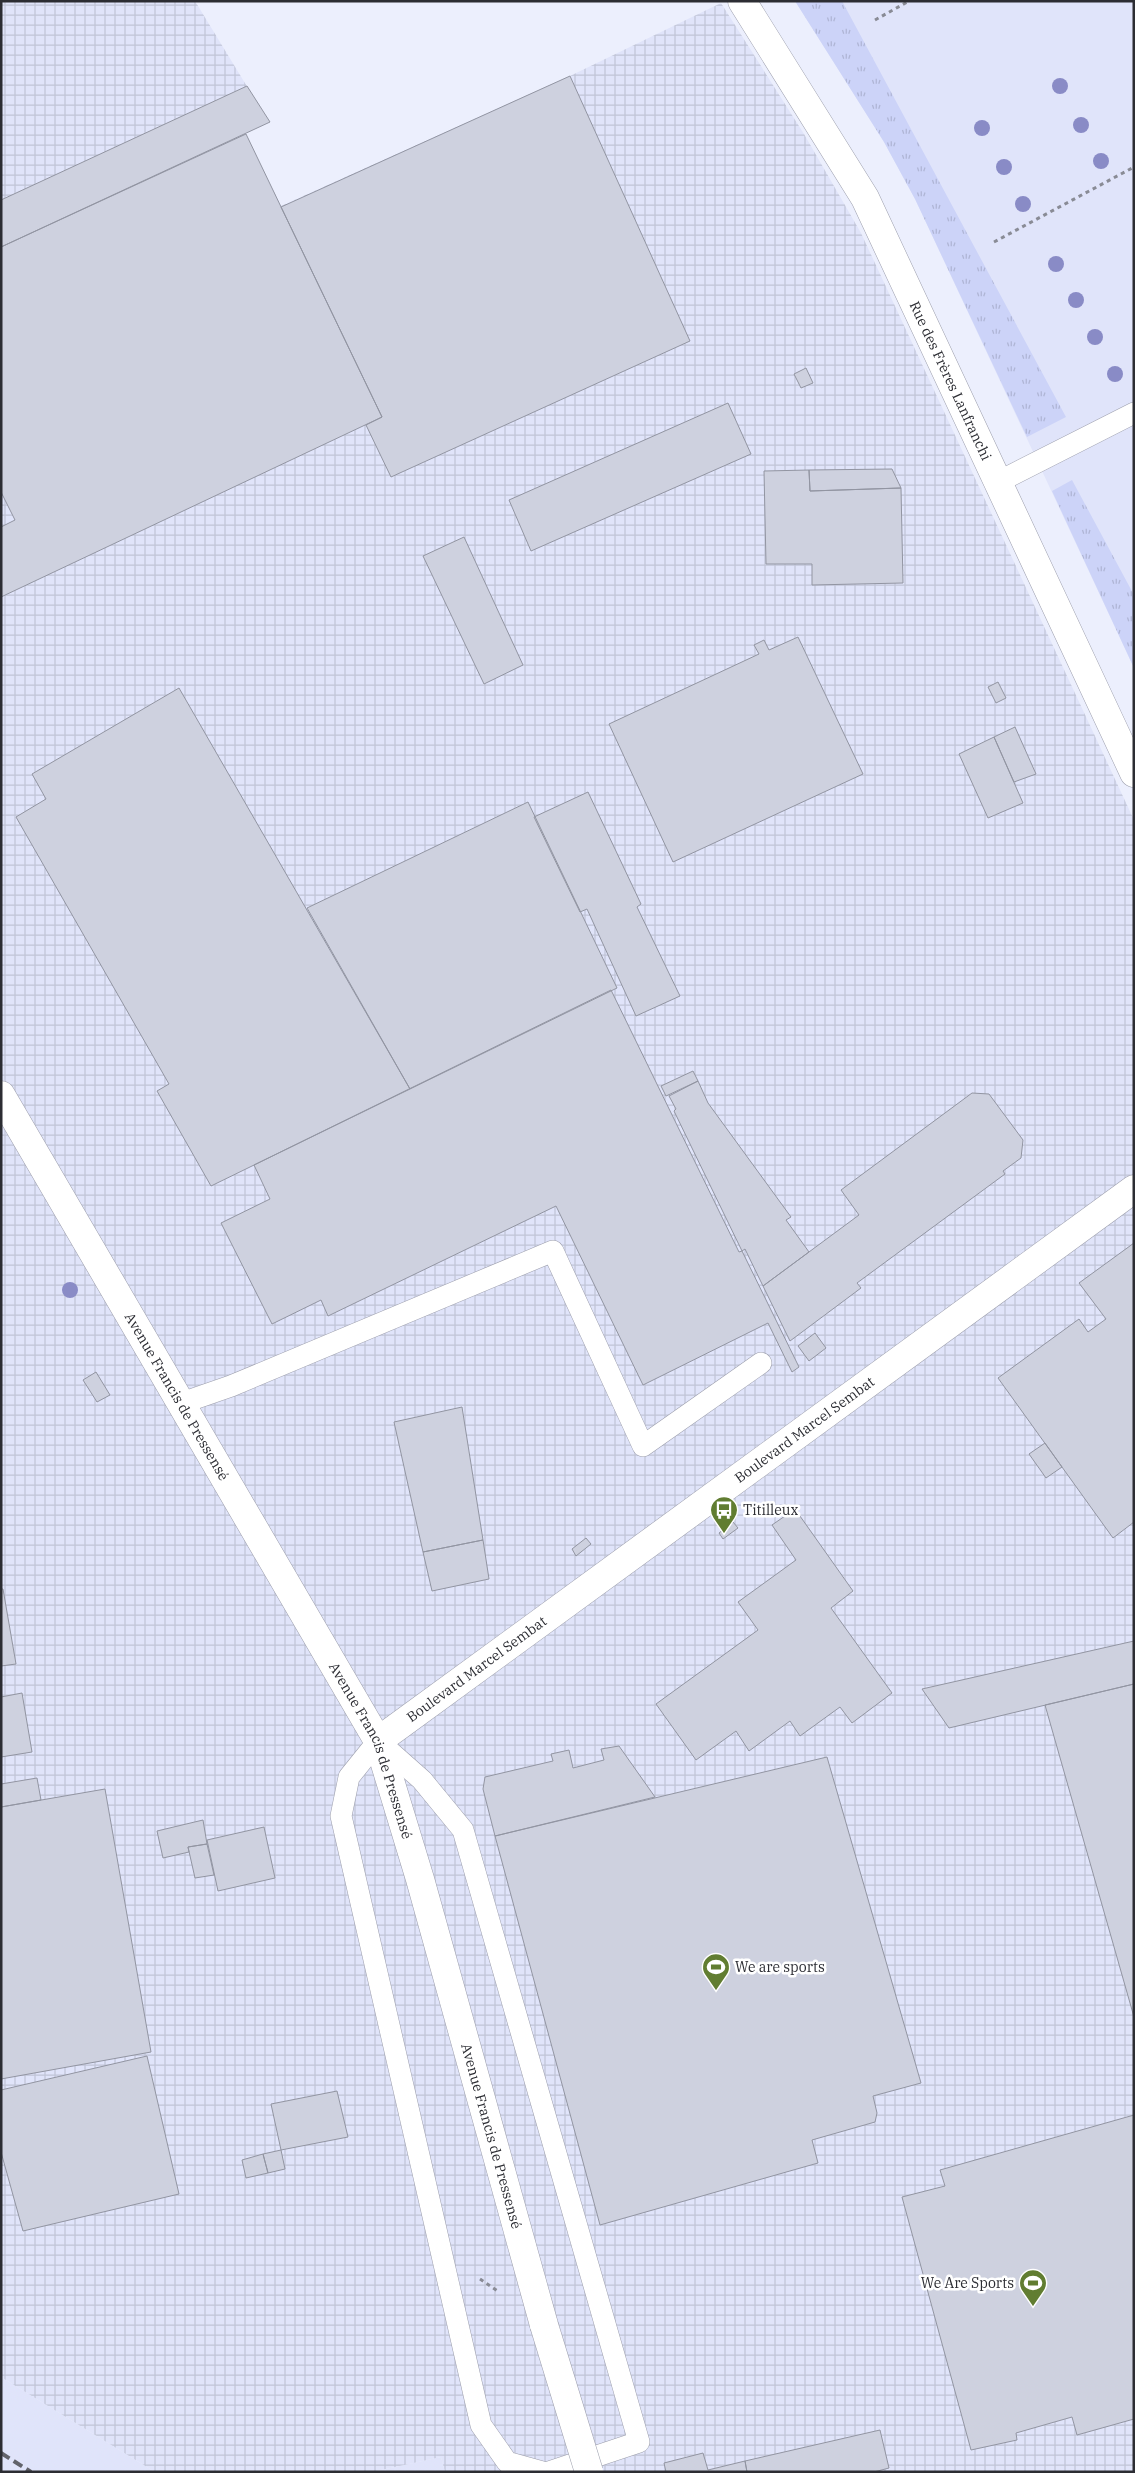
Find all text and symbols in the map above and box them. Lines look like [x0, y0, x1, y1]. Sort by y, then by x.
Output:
street label: Rue des Frères Lanfranchi [906, 298, 995, 463]
street label: Avenue Francis de Pressensé [121, 1309, 233, 1484]
street label: Boulevard Marcel Sembat [731, 1373, 878, 1487]
bus stop icon: Titilleux [709, 1495, 739, 1534]
place label: Titilleux [743, 1501, 798, 1519]
street label: Boulevard Marcel Sembat [403, 1612, 550, 1726]
street label: Avenue Francis de Pressensé [325, 1659, 416, 1841]
sports icon: We are sports [701, 1952, 731, 1991]
place label: We are sports [735, 1958, 825, 1976]
street label: Avenue Francis de Pressensé [457, 2041, 526, 2231]
sports icon: We Are Sports [1018, 2268, 1048, 2307]
place label: We Are Sports [921, 2274, 1014, 2292]

